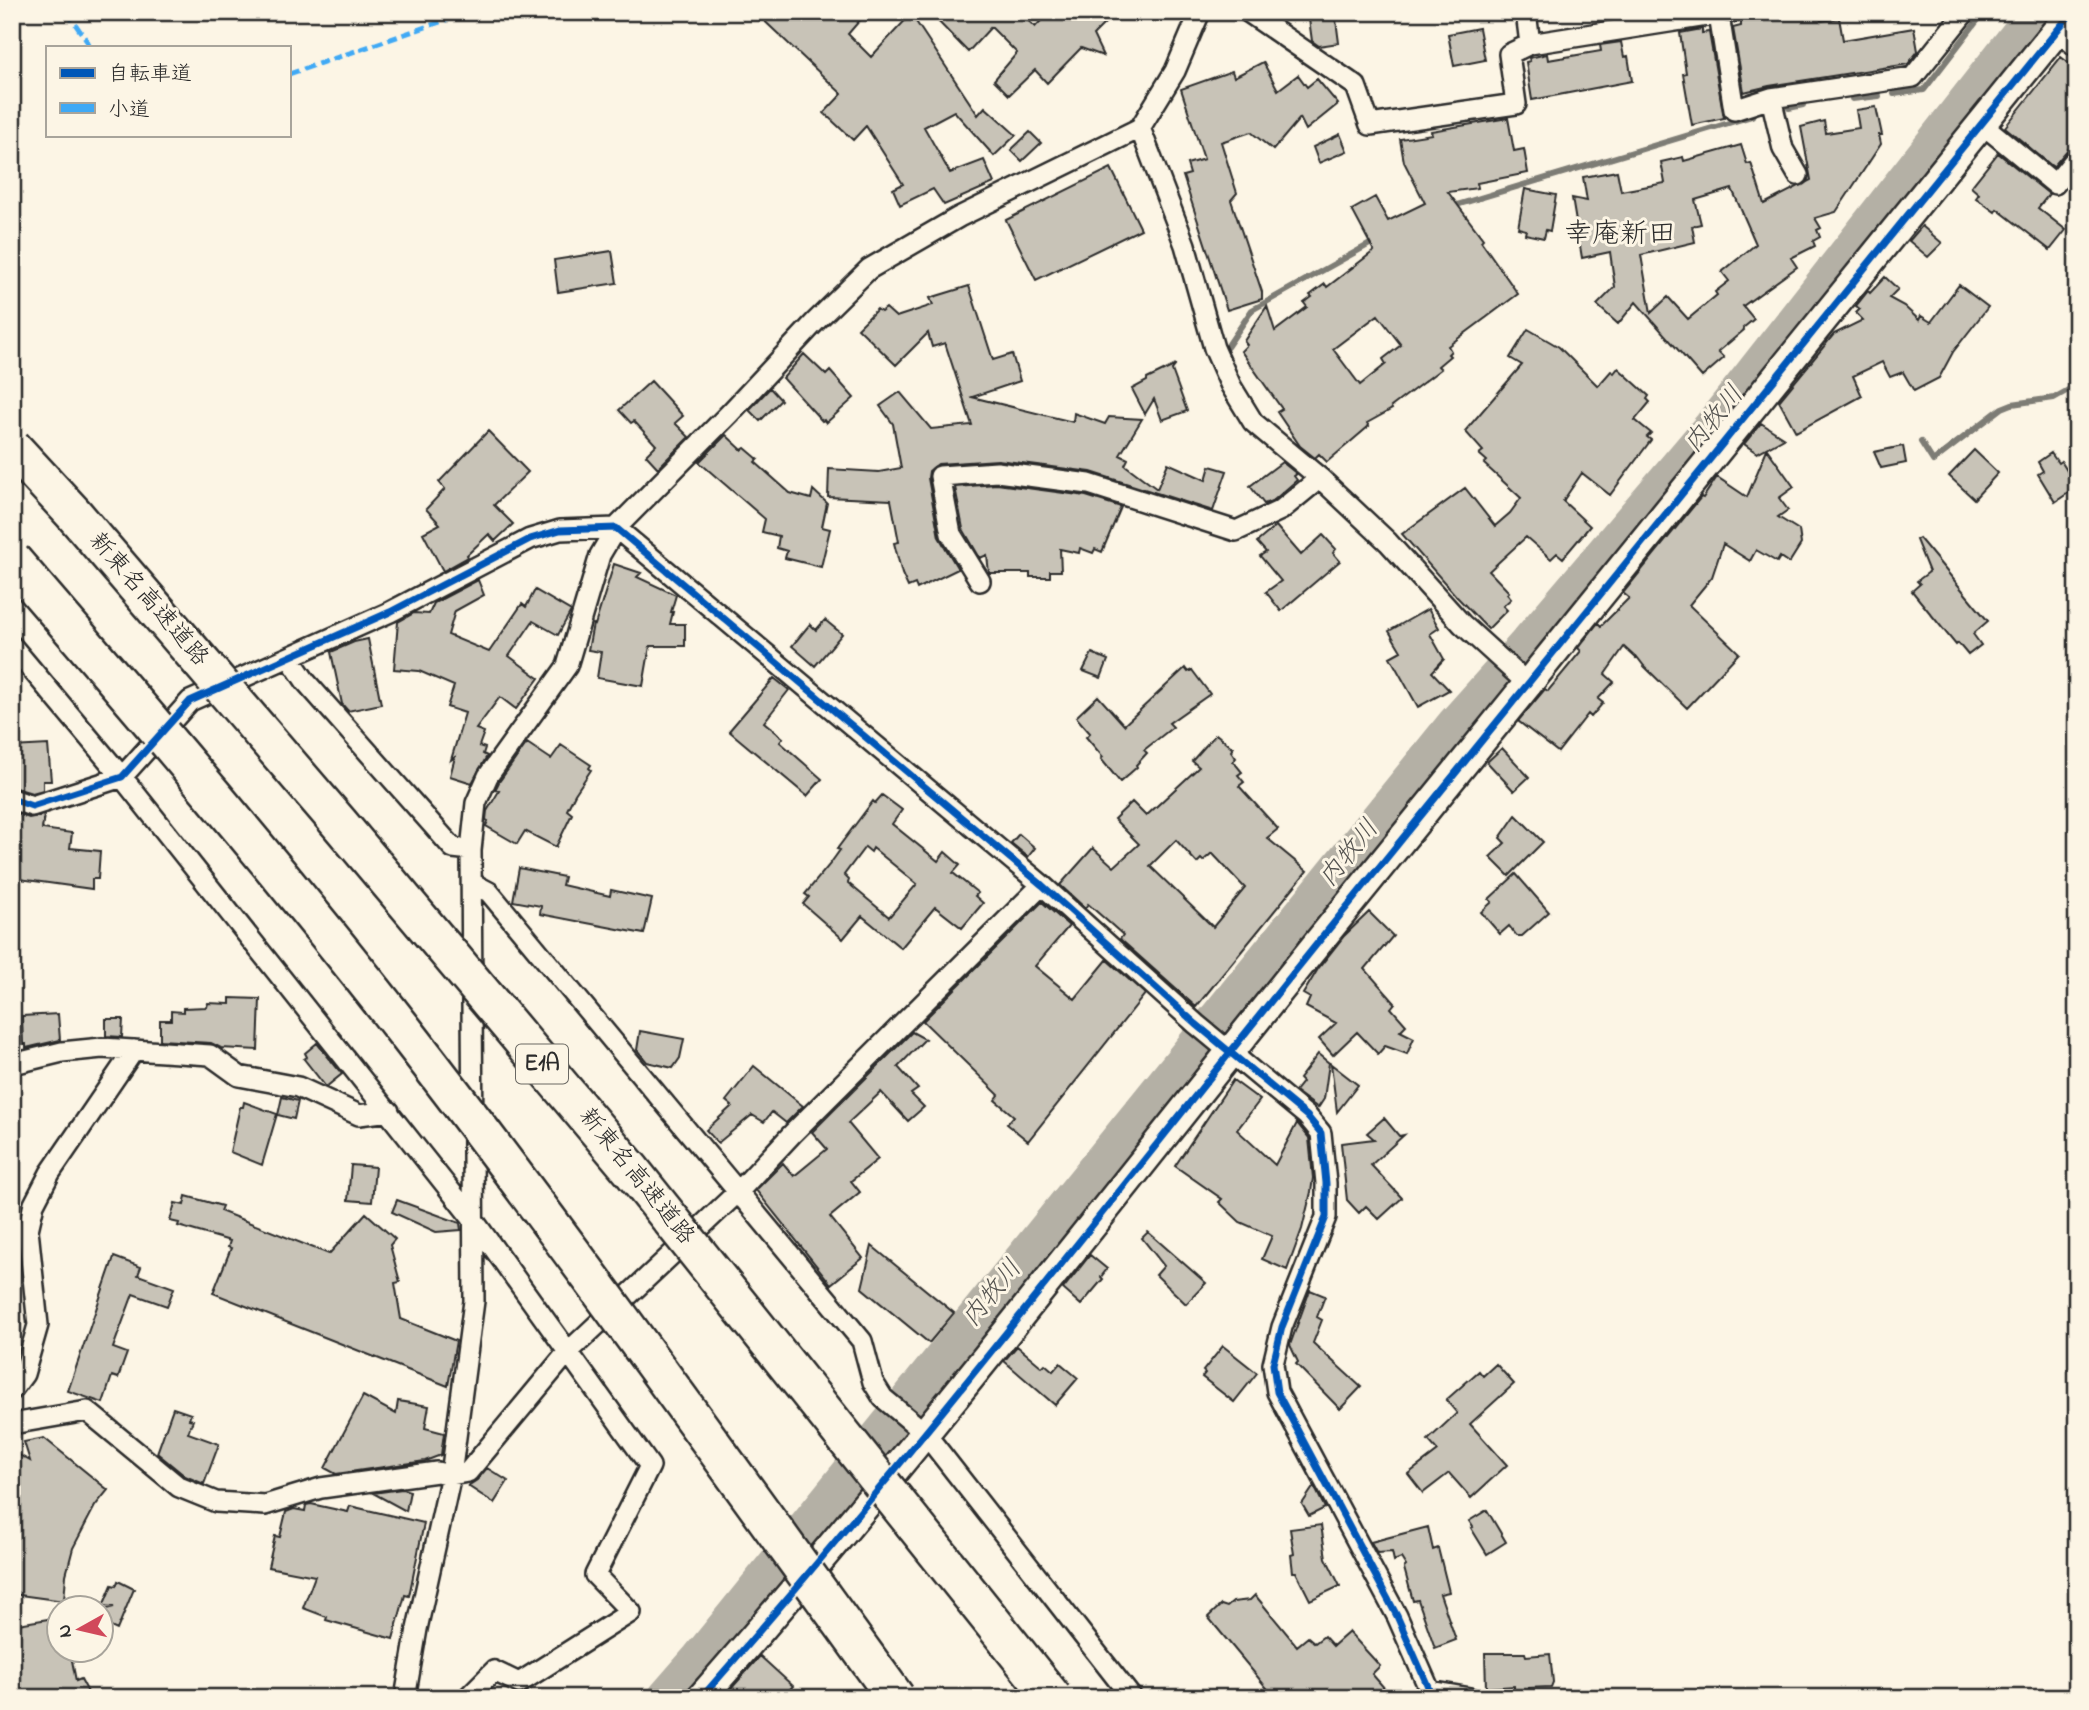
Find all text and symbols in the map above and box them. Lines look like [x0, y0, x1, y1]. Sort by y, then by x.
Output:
legend [46, 46, 290, 136]
text: 自転車道 [108, 60, 192, 90]
text: 小道 [108, 96, 150, 126]
district label: 幸庵新田 [1564, 215, 1676, 256]
water label: 内牧川 [1676, 378, 1754, 462]
street label: 新東名高速道路 [80, 525, 216, 675]
water label: 内牧川 [1311, 812, 1389, 896]
road number: E1A [516, 1044, 568, 1084]
street label: 新東名高速道路 [570, 1101, 702, 1253]
water label: 内牧川 [954, 1252, 1032, 1336]
north arrow [46, 1594, 116, 1664]
text: N [51, 1623, 80, 1639]

